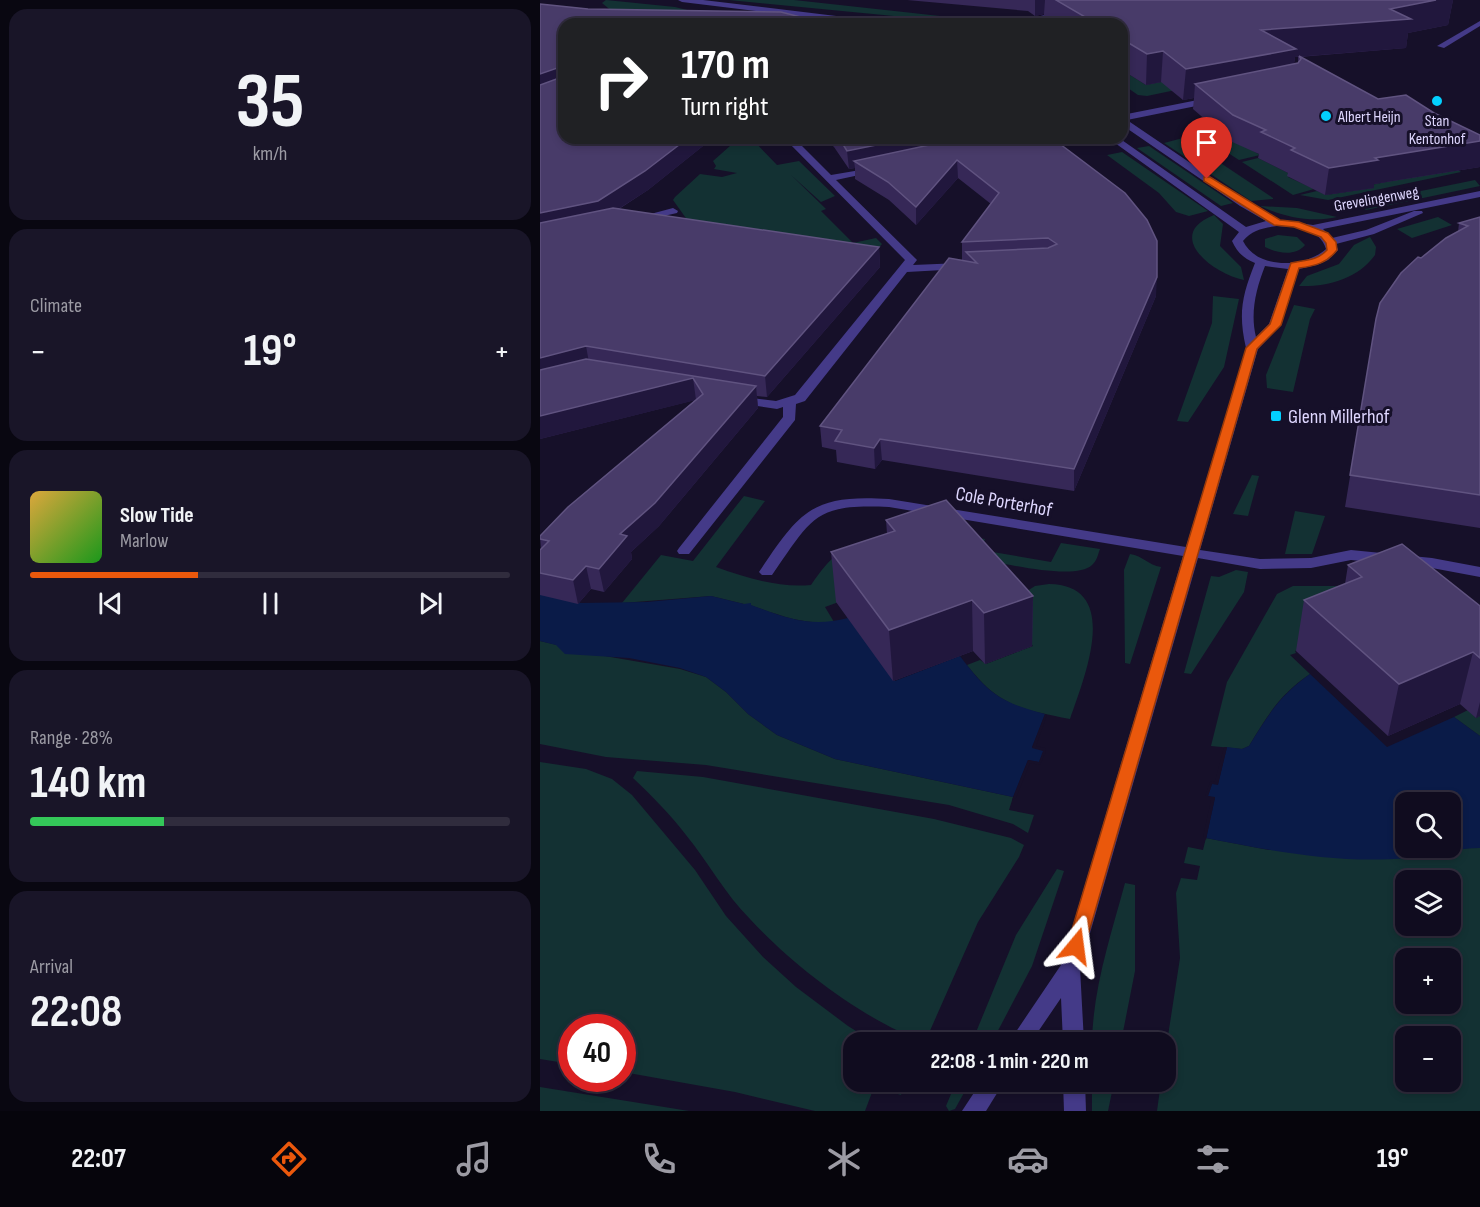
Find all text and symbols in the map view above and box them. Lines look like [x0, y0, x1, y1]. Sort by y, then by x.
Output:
text: 170 m [681, 40, 770, 91]
icon: right [582, 42, 660, 120]
text: 35 [235, 56, 305, 149]
text: Turn right [681, 91, 768, 123]
marker: Stan Kentonhof [1430, 94, 1444, 108]
place label: Albert Heijn [1337, 108, 1401, 127]
marker: Albert Heijn [1319, 109, 1333, 123]
place label: Stan Kentonhof [1409, 112, 1466, 149]
pin [1181, 117, 1232, 179]
icon: arrive [1190, 126, 1223, 159]
text: km/h [253, 142, 287, 166]
street label: Grevelingenweg [1332, 183, 1420, 216]
text: Climate [30, 294, 82, 318]
text: 19° [243, 324, 297, 379]
text: − [30, 332, 46, 372]
text: + [494, 332, 510, 372]
place label: Glenn Millerhof [1288, 405, 1390, 429]
marker: Glenn Millerhof [1269, 409, 1283, 423]
street label: Cole Porterhof [954, 482, 1054, 522]
text: Slow Tide [120, 502, 194, 529]
text: Marlow [120, 529, 168, 553]
icon: previous [94, 587, 127, 620]
icon: pause [254, 587, 287, 620]
icon: next [414, 587, 447, 620]
text: Range · 28% [30, 726, 113, 750]
text: 140 km [30, 756, 146, 811]
map controls [1395, 792, 1461, 1092]
button: search [1395, 792, 1461, 858]
button: layers [1395, 870, 1461, 936]
position arrow [1044, 914, 1108, 978]
button: + [1395, 948, 1461, 1014]
text: Arrival [30, 955, 73, 979]
text: 22:08 [30, 985, 122, 1040]
speed limit sign: 40 [558, 1014, 636, 1092]
button: − [1395, 1026, 1461, 1092]
text: 22:08 · 1 min · 220 m [931, 1048, 1089, 1075]
icon: directions [268, 1138, 310, 1180]
icon: music [453, 1138, 495, 1180]
icon: phone [638, 1138, 680, 1180]
icon: climate [823, 1138, 865, 1180]
icon: car [1007, 1138, 1049, 1180]
icon: filters [1192, 1138, 1234, 1180]
text: 22:07 [71, 1143, 126, 1175]
text: 19° [1377, 1143, 1409, 1175]

